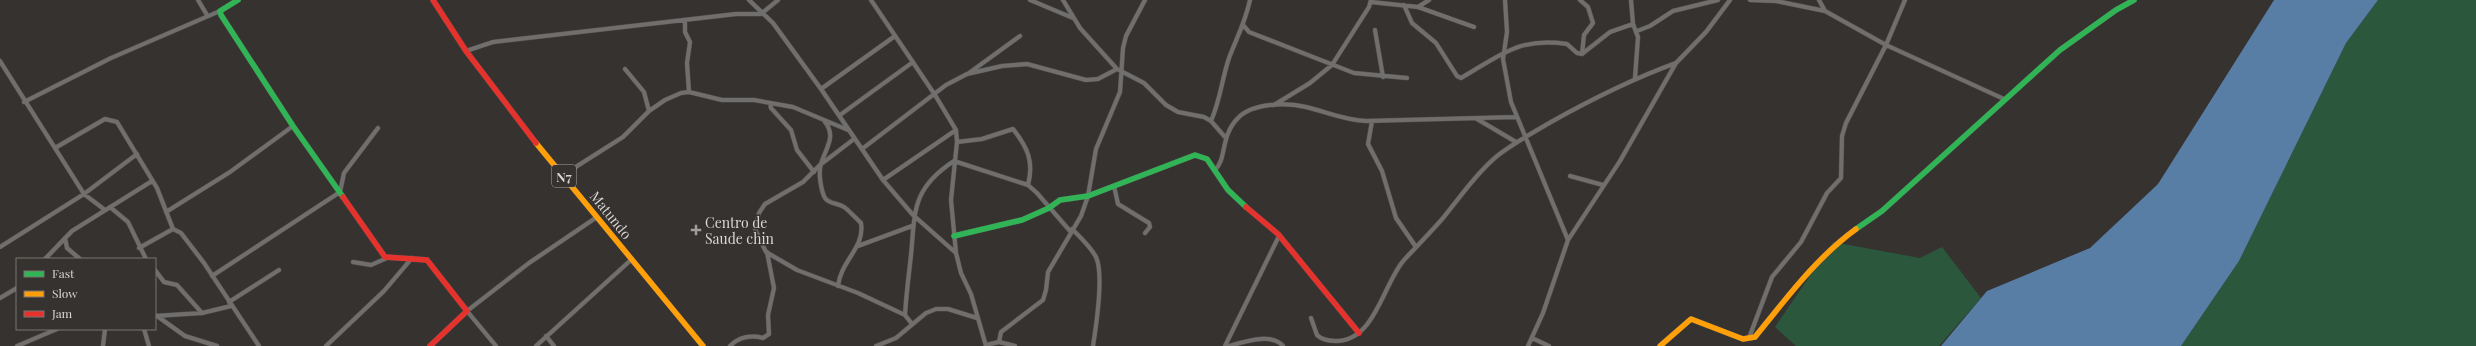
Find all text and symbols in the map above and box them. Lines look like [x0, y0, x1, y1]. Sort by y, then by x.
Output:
road number: N7 [552, 165, 576, 187]
street label: Matundo [586, 187, 636, 243]
place label: Centro de Saude chin [705, 213, 775, 248]
marker: Centro de Saude chin [690, 224, 702, 236]
legend [16, 258, 156, 330]
text: Fast [52, 265, 75, 281]
text: Slow [52, 285, 78, 301]
text: Jam [51, 305, 73, 321]

